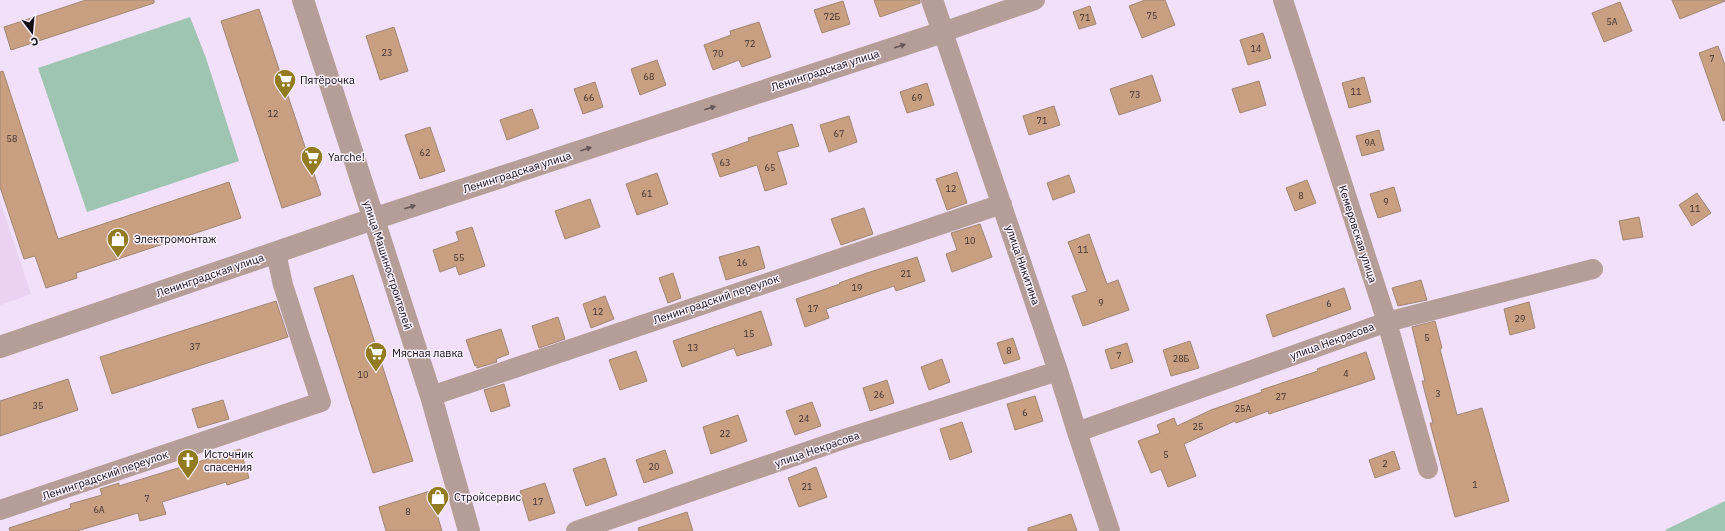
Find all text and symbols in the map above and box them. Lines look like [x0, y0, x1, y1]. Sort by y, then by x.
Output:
house number: 75 [1147, 10, 1157, 21]
house number: 72Б [824, 11, 841, 22]
north arrow [12, 12, 52, 52]
house number: 71 [1080, 12, 1090, 23]
house number: 5А [1606, 16, 1618, 27]
text: С [29, 34, 40, 49]
house number: 72 [745, 38, 755, 49]
one-way arrow [894, 43, 906, 49]
house number: 14 [1251, 43, 1261, 54]
street label: Ленинградская улица [769, 46, 881, 94]
house number: 23 [382, 47, 392, 58]
house number: 70 [713, 48, 723, 59]
house number: 7 [1709, 53, 1715, 64]
supermarket icon: Пятёрочка [272, 67, 298, 100]
house number: 68 [644, 71, 654, 82]
place label: Пятёрочка [300, 73, 355, 87]
house number: 11 [1351, 86, 1361, 97]
house number: 73 [1130, 89, 1140, 100]
house number: 66 [584, 92, 594, 103]
house number: 69 [912, 92, 922, 103]
one-way arrow [704, 105, 716, 111]
house number: 12 [268, 108, 278, 119]
house number: 71 [1037, 115, 1047, 126]
house number: 67 [834, 128, 844, 139]
house number: 58 [7, 133, 17, 144]
house number: 9А [1364, 137, 1376, 148]
supermarket icon: Yarche! [299, 144, 325, 177]
one-way arrow [581, 146, 593, 152]
house number: 62 [420, 147, 430, 158]
street label: Ленинградская улица [461, 148, 573, 196]
place label: Yarche! [328, 150, 365, 164]
house number: 63 [720, 157, 730, 168]
house number: 65 [765, 162, 775, 173]
house number: 12 [946, 183, 956, 194]
street label: Кемеровская улица [1336, 183, 1380, 285]
house number: 61 [642, 188, 652, 199]
house number: 8 [1298, 190, 1304, 201]
house number: 9 [1383, 196, 1389, 207]
street label: улица Машиностроителей [360, 198, 416, 332]
house number: 11 [1690, 203, 1700, 214]
one-way arrow [404, 204, 416, 210]
street label: улица Никитина [1003, 223, 1043, 307]
shop icon: Электромонтаж [105, 226, 131, 259]
place label: Электромонтаж [134, 232, 217, 246]
house number: 10 [965, 235, 975, 246]
house number: 11 [1078, 244, 1088, 255]
street label: Ленинградская улица [154, 250, 266, 300]
house number: 55 [454, 252, 464, 263]
house number: 16 [737, 257, 747, 268]
house number: 21 [901, 268, 911, 279]
street label: Ленинградский переулок [651, 271, 781, 327]
house number: 19 [852, 282, 862, 293]
house number: 9 [1098, 297, 1104, 308]
house number: 6 [1326, 298, 1332, 309]
house number: 17 [808, 303, 818, 314]
house number: 12 [593, 306, 603, 317]
house number: 29 [1515, 313, 1525, 324]
street label: улица Некрасова [1288, 319, 1376, 363]
house number: 15 [744, 328, 754, 339]
house number: 5 [1424, 332, 1430, 343]
supermarket icon: Мясная лавка [363, 340, 389, 373]
house number: 37 [190, 341, 200, 352]
house number: 13 [688, 342, 698, 353]
house number: 8 [1006, 345, 1012, 356]
place label: Мясная лавка [392, 346, 463, 360]
house number: 7 [1116, 350, 1122, 361]
house number: 28Б [1173, 353, 1190, 364]
house number: 4 [1343, 368, 1349, 379]
house number: 10 [358, 369, 368, 380]
house number: 3 [1435, 388, 1441, 399]
house number: 26 [874, 389, 884, 400]
house number: 27 [1276, 391, 1286, 402]
house number: 35 [33, 400, 43, 411]
house number: 25А [1235, 403, 1252, 414]
house number: 6 [1022, 407, 1028, 418]
house number: 24 [799, 413, 809, 424]
house number: 25 [1193, 421, 1203, 432]
house number: 22 [720, 428, 730, 439]
street label: улица Некрасова [773, 428, 861, 470]
street label: Ленинградский переулок [40, 447, 170, 503]
church icon: Источник спасения [175, 447, 201, 480]
place label: Источник спасения [204, 447, 253, 474]
house number: 5 [1163, 449, 1169, 460]
house number: 2 [1382, 458, 1388, 469]
house number: 20 [649, 461, 659, 472]
house number: 1 [1472, 479, 1478, 490]
house number: 21 [802, 481, 812, 492]
shop icon: Стройсервис [425, 484, 451, 517]
place label: Стройсервис [454, 490, 522, 504]
house number: 7 [144, 493, 150, 504]
house number: 17 [533, 496, 543, 507]
house number: 6А [93, 504, 105, 515]
house number: 8 [405, 506, 411, 517]

